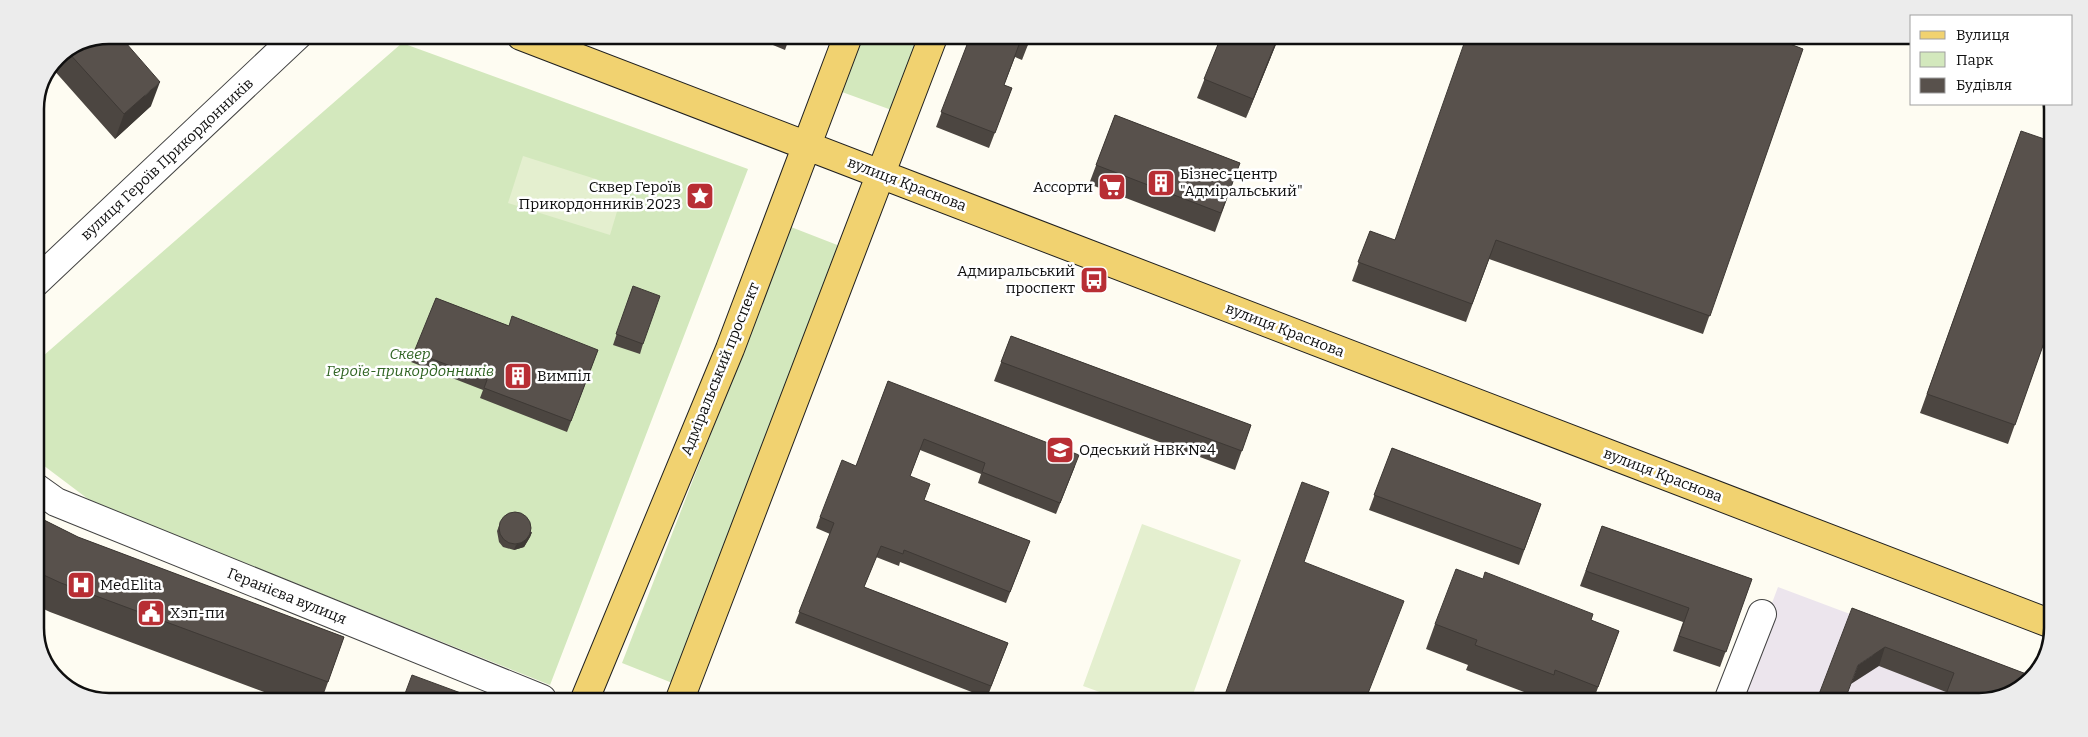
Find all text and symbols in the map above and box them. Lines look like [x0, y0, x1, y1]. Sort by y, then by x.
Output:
legend [1910, 15, 2073, 105]
text: Вулиця [1956, 26, 2010, 44]
text: Парк [1956, 51, 1994, 69]
street label: вулиця Героїв Прикордонників [77, 74, 257, 244]
text: Будівля [1956, 76, 2012, 94]
street label: вулиця Краснова [845, 153, 969, 215]
place label: Бізнес-центр "Адміральський" [1180, 165, 1303, 200]
building icon: Бізнес-центр "Адміральський" [1146, 168, 1176, 198]
supermarket icon: Ассорти [1097, 172, 1127, 202]
place label: Сквер Героїв Прикордонників 2023 [519, 178, 681, 213]
place label: Ассорти [1033, 178, 1093, 196]
place icon: Сквер Героїв Прикордонників 2023 [685, 181, 715, 211]
place label: Адмиральський проспект [957, 262, 1075, 297]
bus stop icon: Адмиральський проспект [1079, 265, 1109, 295]
street label: Адміральський проспект [677, 280, 763, 458]
street label: вулиця Краснова [1223, 299, 1347, 361]
park label: Сквер Героїв-прикордонників [326, 345, 494, 380]
building icon: Вимпіл [503, 361, 533, 391]
place label: Вимпіл [537, 367, 591, 385]
school or university icon: Одеський НВК №4 [1045, 435, 1075, 465]
place label: Одеський НВК №4 [1079, 441, 1216, 459]
street label: вулиця Краснова [1601, 444, 1725, 506]
street label: Геранієва вулиця [225, 564, 349, 628]
hospital icon: MedElita [66, 570, 96, 600]
place label: MedElita [100, 576, 162, 594]
public building icon: Хэп-пи [136, 598, 166, 628]
place label: Хэп-пи [170, 604, 225, 622]

